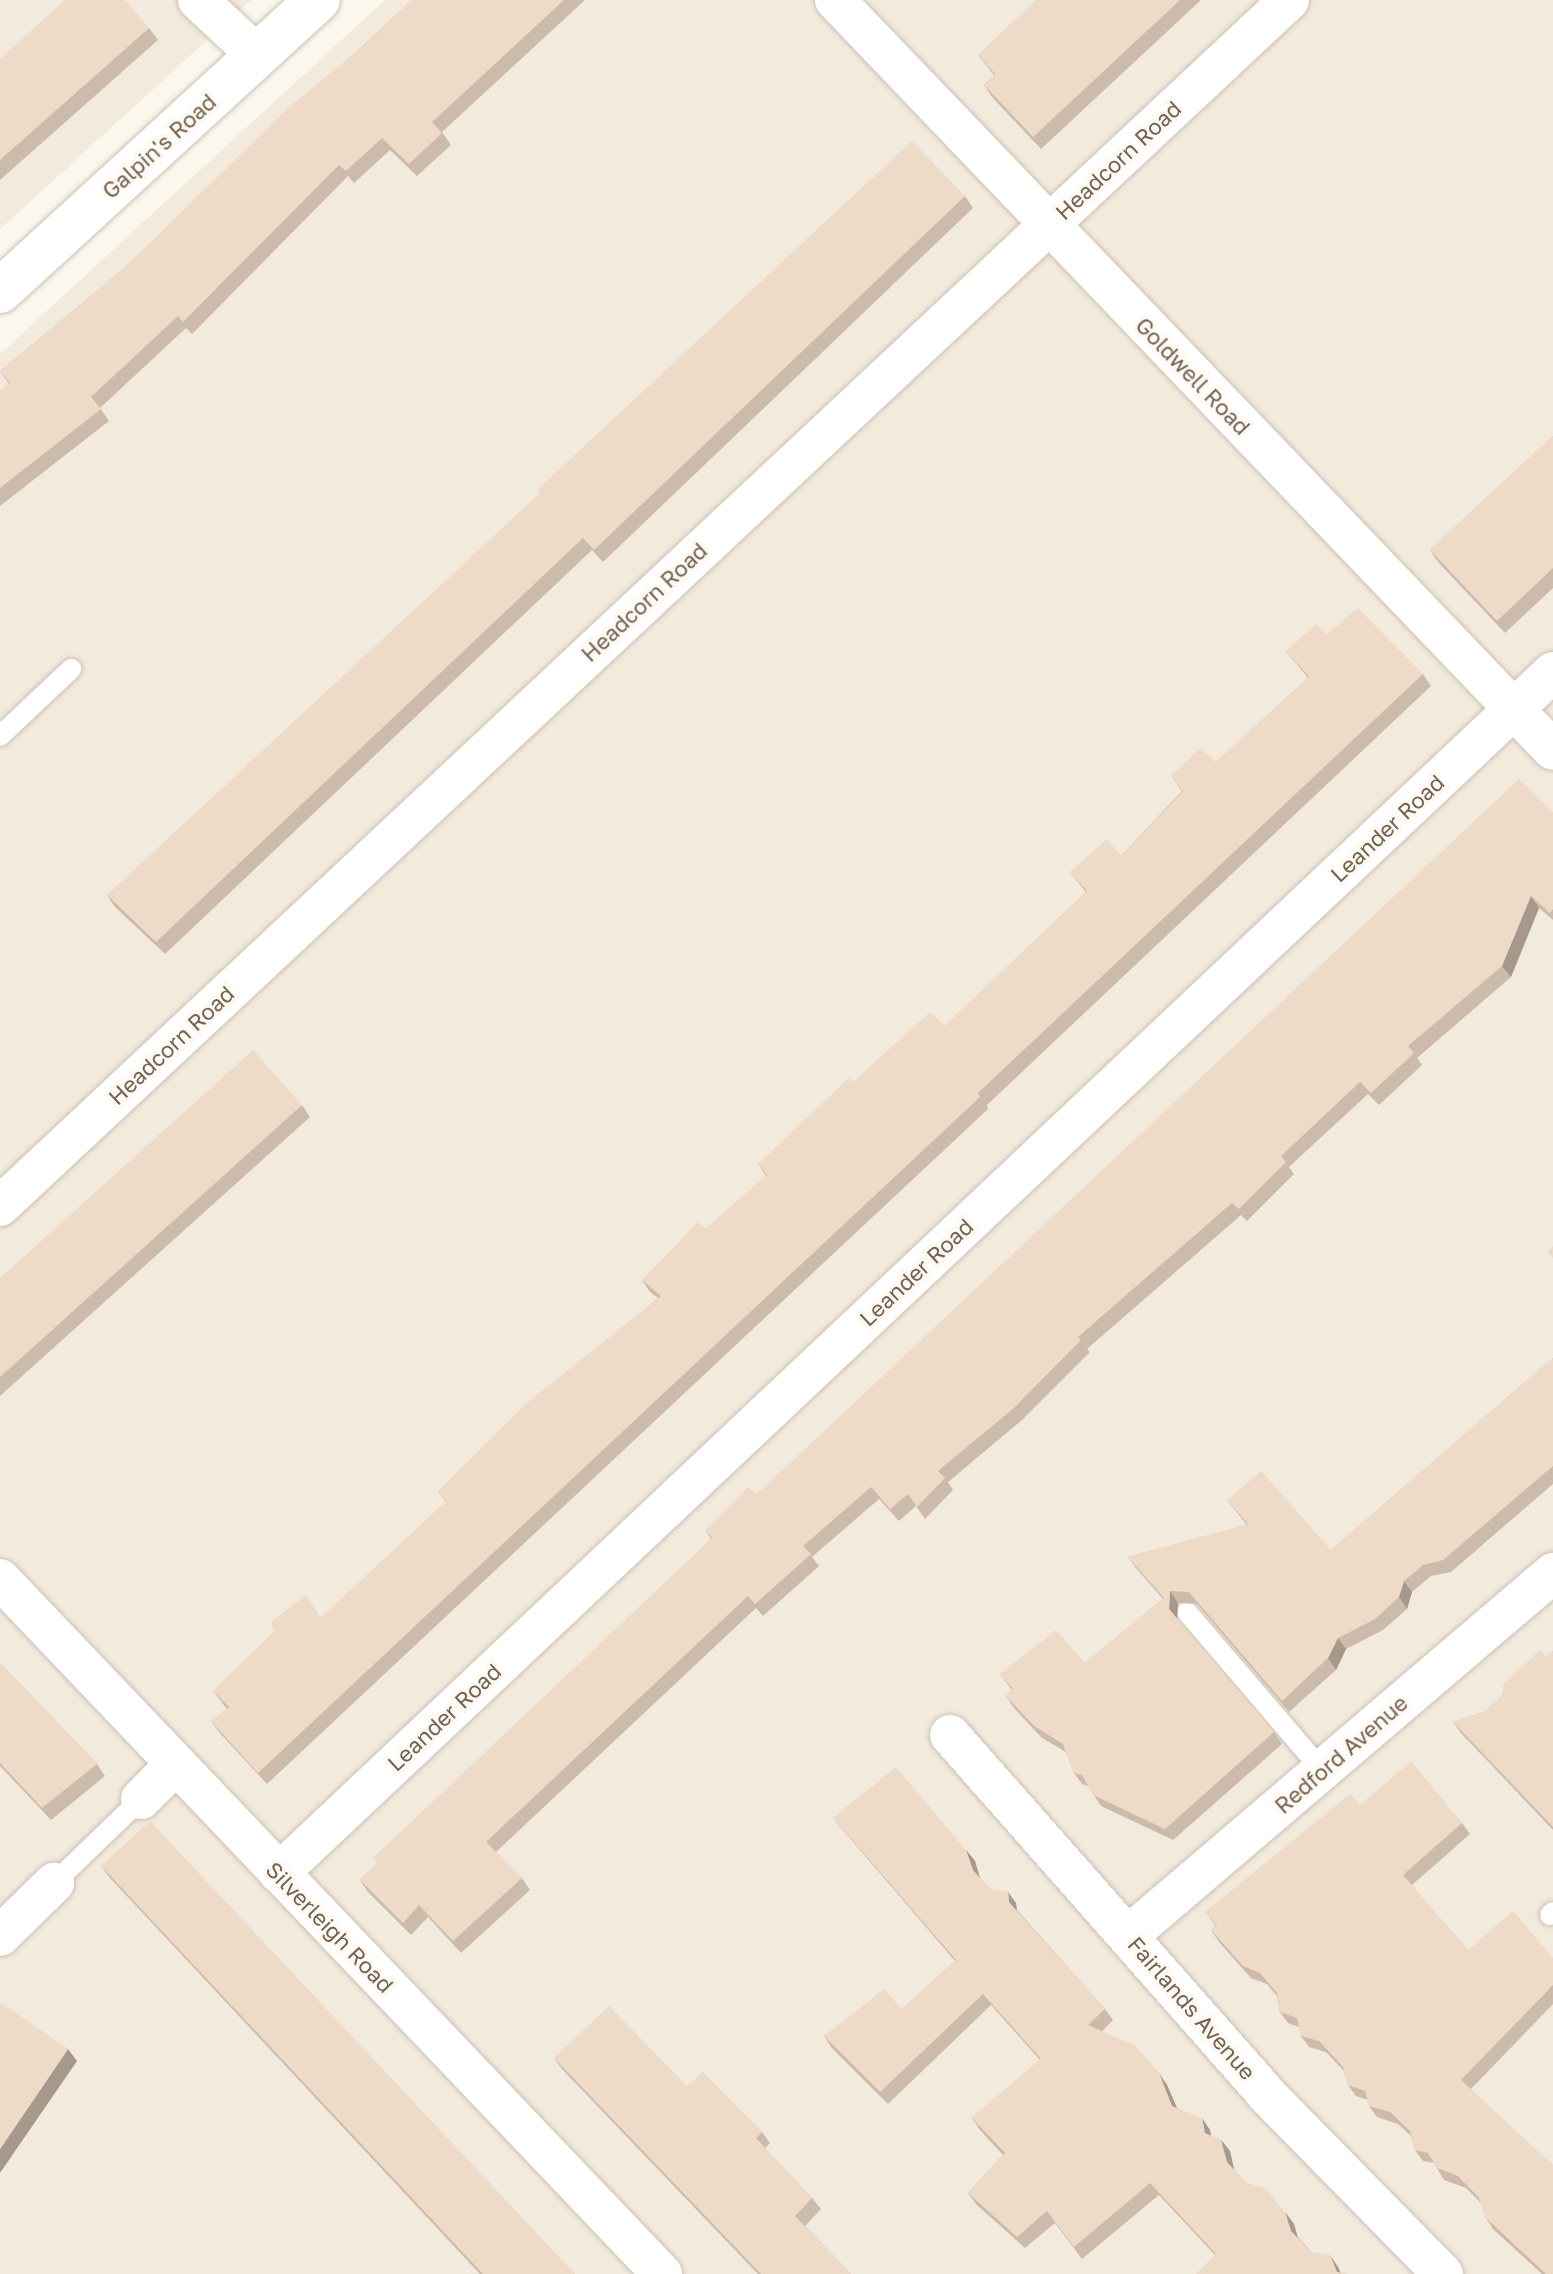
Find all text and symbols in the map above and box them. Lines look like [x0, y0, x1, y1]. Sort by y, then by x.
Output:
street label: Galpin's Road [97, 88, 221, 204]
street label: Headcorn Road [1050, 95, 1186, 225]
street label: Goldwell Road [1130, 312, 1256, 440]
street label: Headcorn Road [576, 537, 712, 667]
street label: Leander Road [1325, 769, 1449, 887]
street label: Headcorn Road [103, 980, 239, 1110]
street label: Leander Road [854, 1213, 978, 1331]
street label: Leander Road [382, 1658, 506, 1776]
street label: Redford Avenue [1269, 1689, 1413, 1819]
street label: Silverleigh Road [261, 1856, 399, 1998]
street label: Fairlands Avenue [1123, 1931, 1261, 2085]

